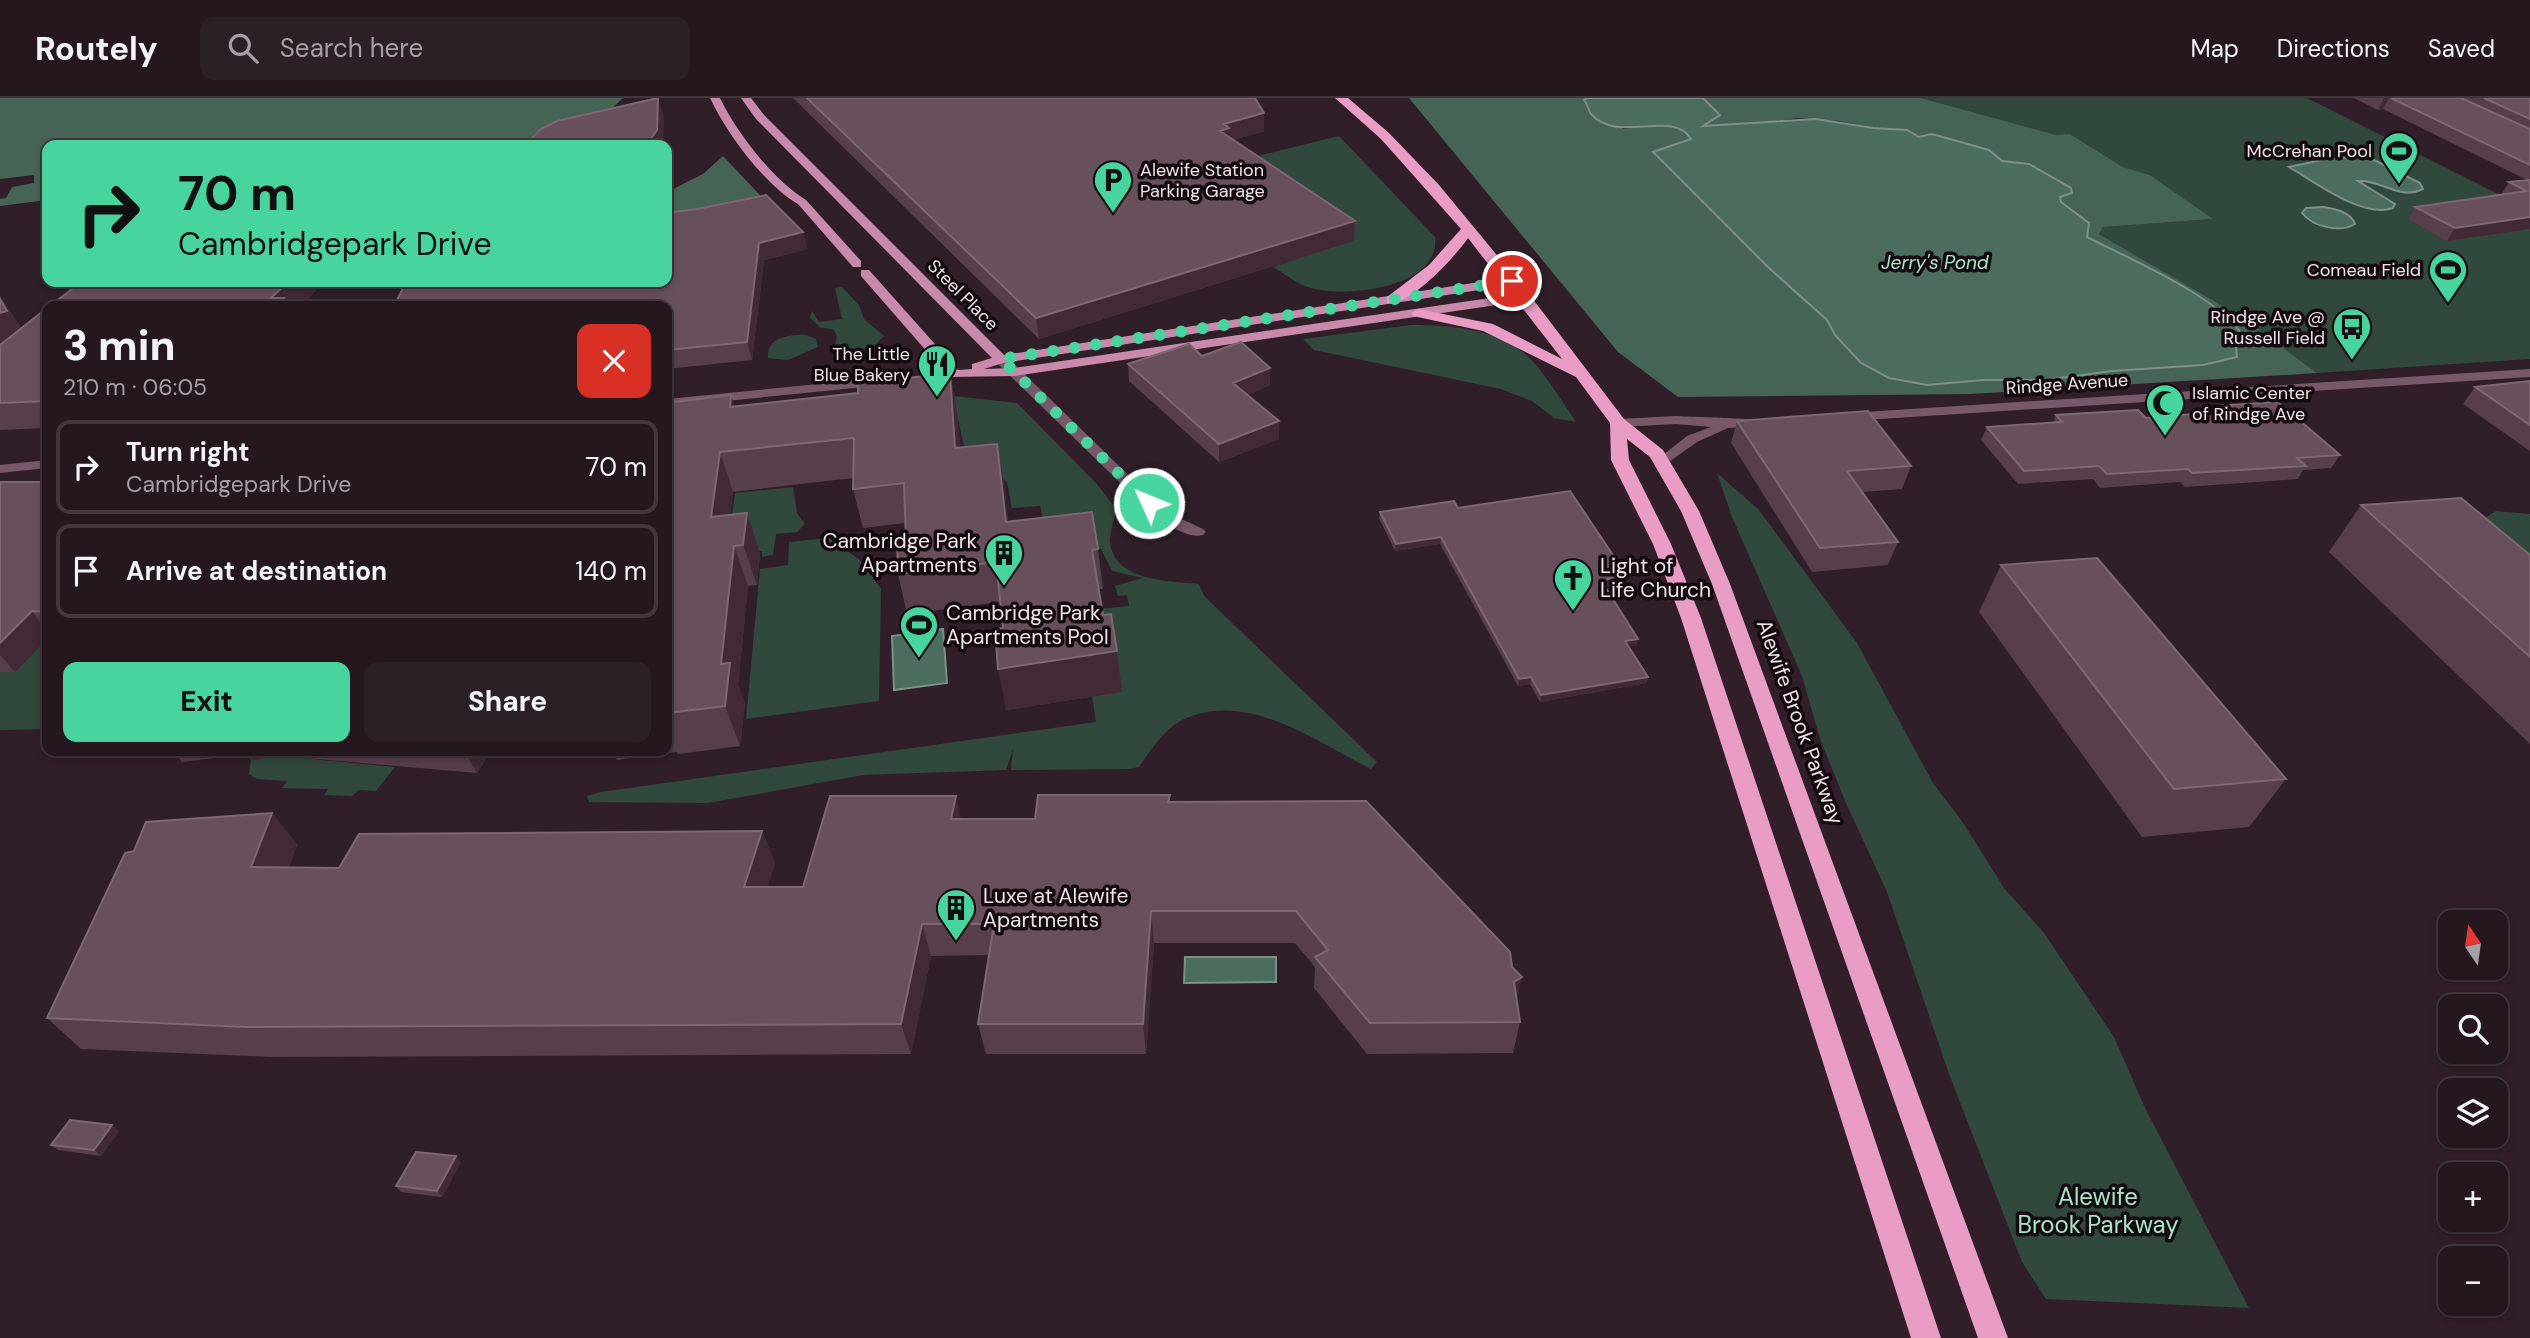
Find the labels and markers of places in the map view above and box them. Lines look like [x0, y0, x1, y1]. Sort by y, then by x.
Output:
sports icon: McCrehan Pool [2378, 130, 2420, 185]
place label: McCrehan Pool [2247, 139, 2372, 163]
place label: Alewife Station Parking Garage [1140, 158, 1265, 203]
parking icon: Alewife Station Parking Garage [1092, 159, 1134, 214]
sports icon: Comeau Field [2427, 249, 2469, 304]
pin [1482, 251, 1542, 311]
place label: Comeau Field [2307, 258, 2421, 282]
place label: Rindge Ave @ Russell Field [2211, 305, 2325, 350]
bus stop icon: Rindge Ave @ Russell Field [2331, 306, 2373, 361]
place label: The Little Blue Bakery [814, 342, 910, 387]
restaurant icon: The Little Blue Bakery [916, 343, 958, 398]
place label: Islamic Center of Rindge Ave [2192, 381, 2312, 426]
mosque icon: Islamic Center of Rindge Ave [2144, 382, 2186, 437]
place label: Cambridge Park Apartments [822, 527, 977, 579]
building icon: Cambridge Park Apartments [983, 532, 1025, 587]
place label: Light of Life Church [1600, 552, 1711, 604]
church icon: Light of Life Church [1552, 557, 1594, 612]
place label: Cambridge Park Apartments Pool [946, 599, 1109, 651]
sports icon: Cambridge Park Apartments Pool [898, 604, 940, 659]
place label: Luxe at Alewife Apartments [983, 882, 1128, 934]
building icon: Luxe at Alewife Apartments [935, 887, 977, 942]

